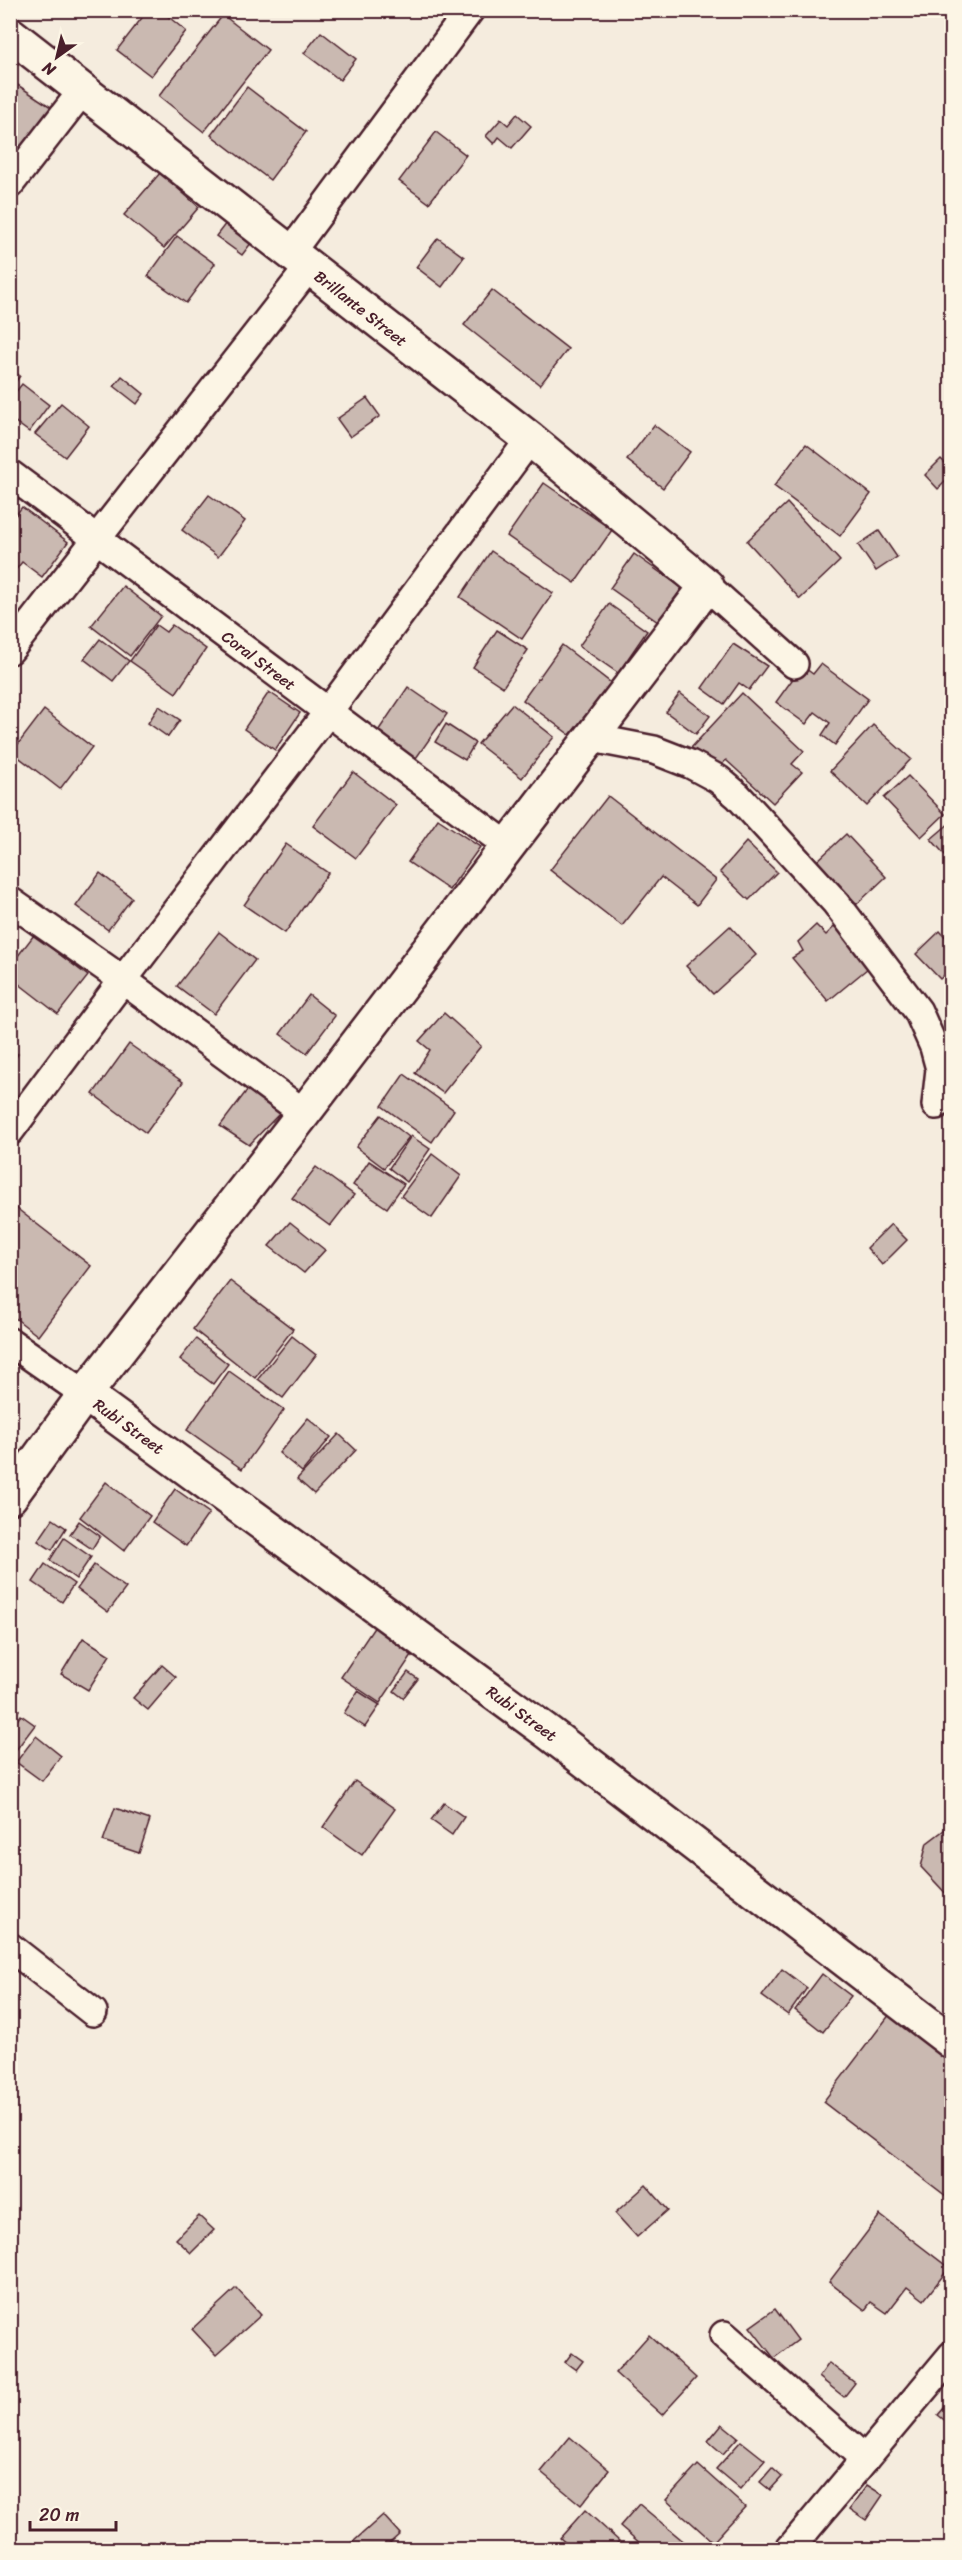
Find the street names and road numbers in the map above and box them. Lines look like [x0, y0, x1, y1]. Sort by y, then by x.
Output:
street label: Brillante Street [308, 262, 414, 354]
street label: Coral Street [215, 623, 302, 698]
street label: Rubi Street [87, 1391, 170, 1462]
street label: Rubi Street [480, 1678, 563, 1749]

